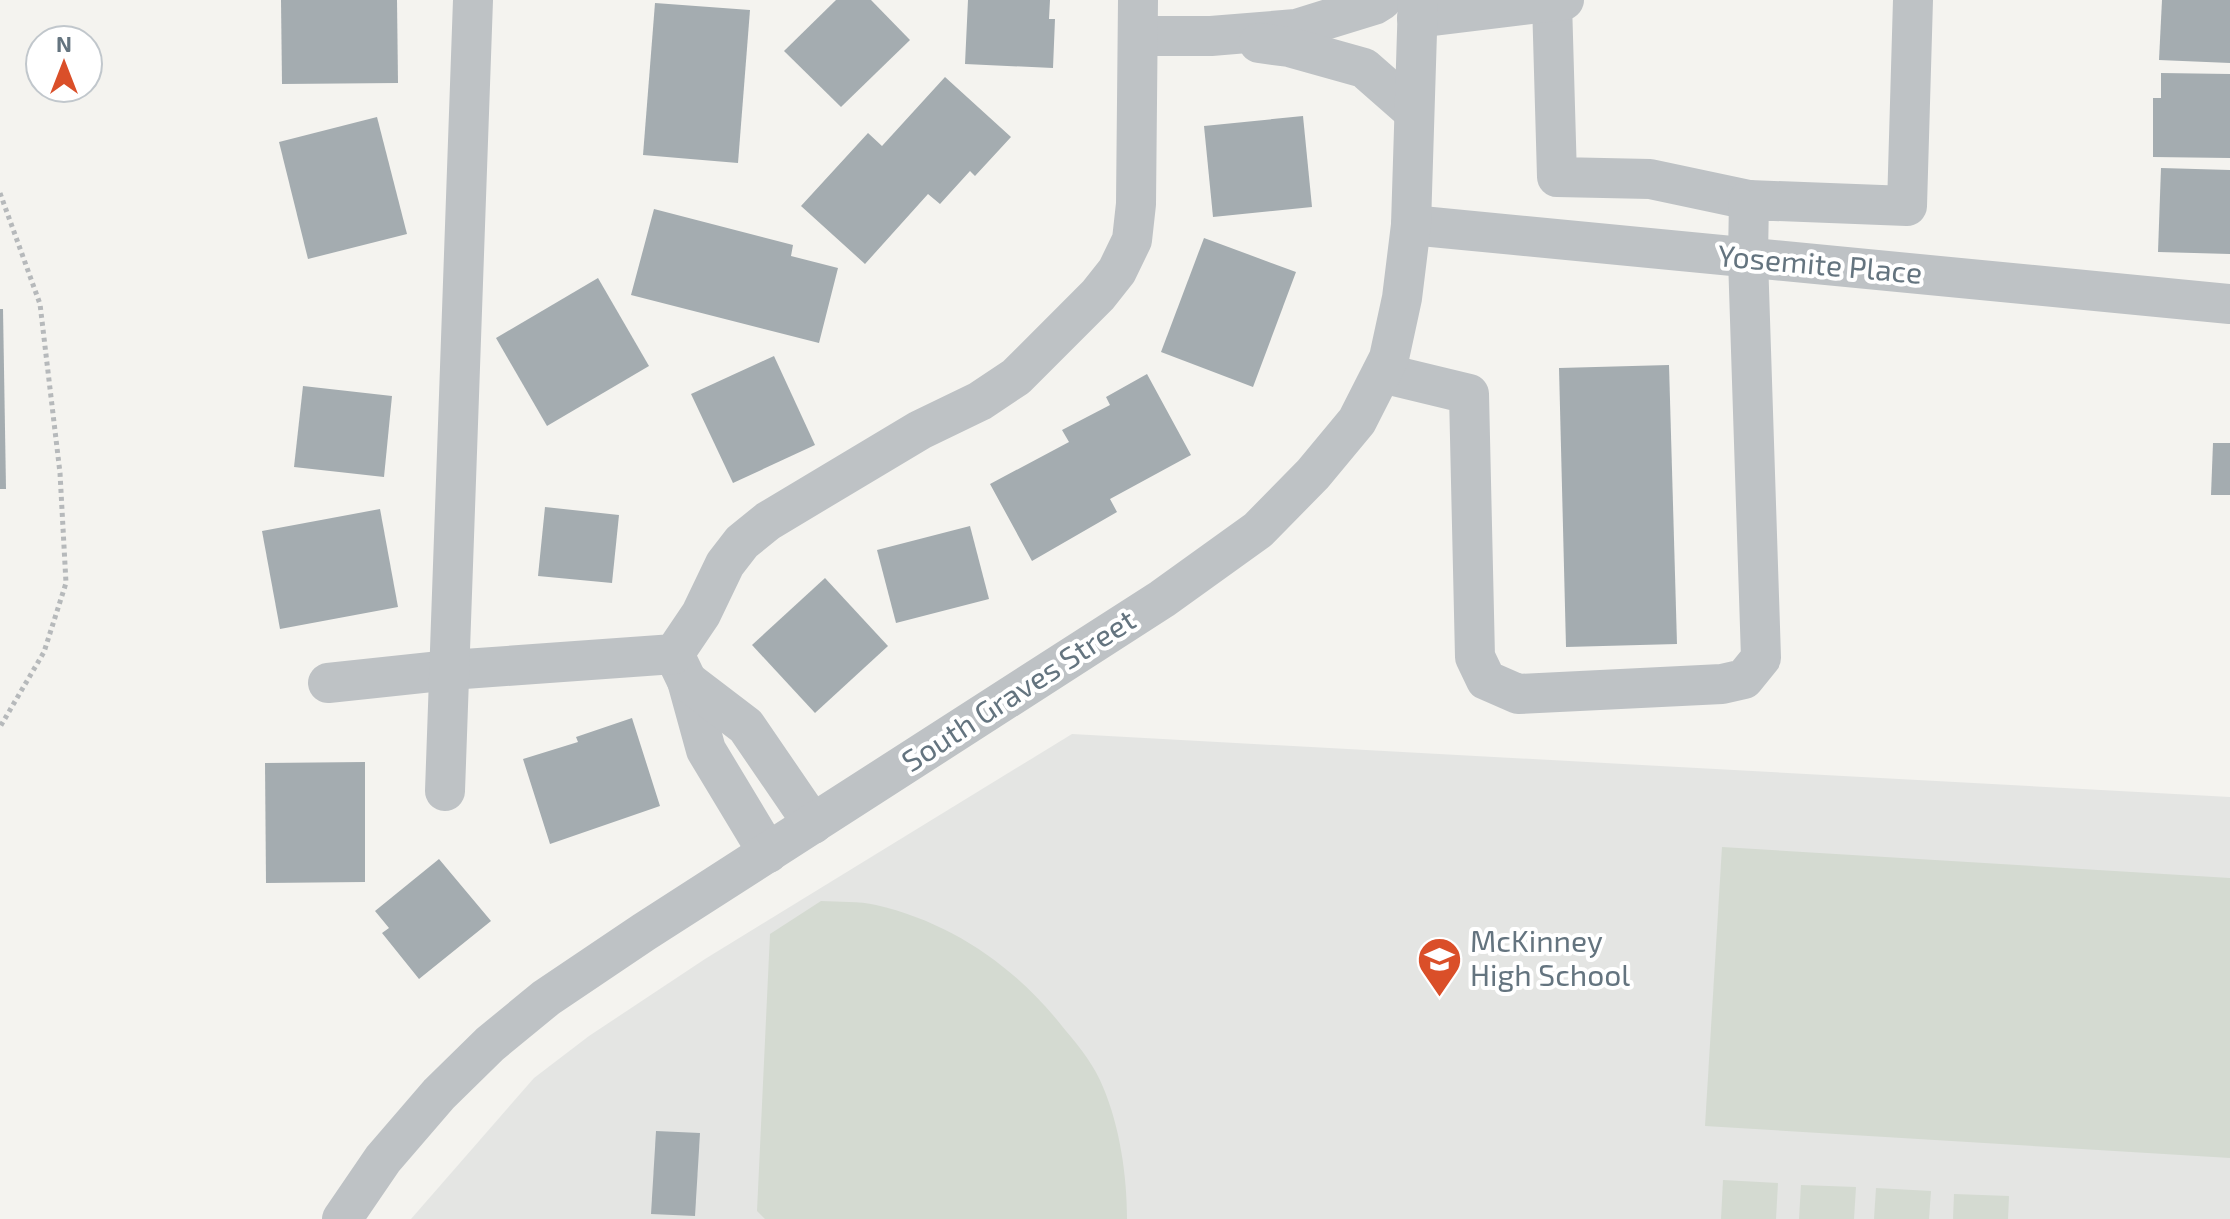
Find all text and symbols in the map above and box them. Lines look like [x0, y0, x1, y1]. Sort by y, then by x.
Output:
north arrow [24, 24, 104, 104]
text: N [56, 30, 72, 56]
street label: Yosemite Place [1716, 236, 1924, 290]
street label: South Graves Street [894, 600, 1141, 778]
place label: McKinney High School [1470, 922, 1630, 992]
school or university icon: McKinney High School [1415, 935, 1463, 998]

